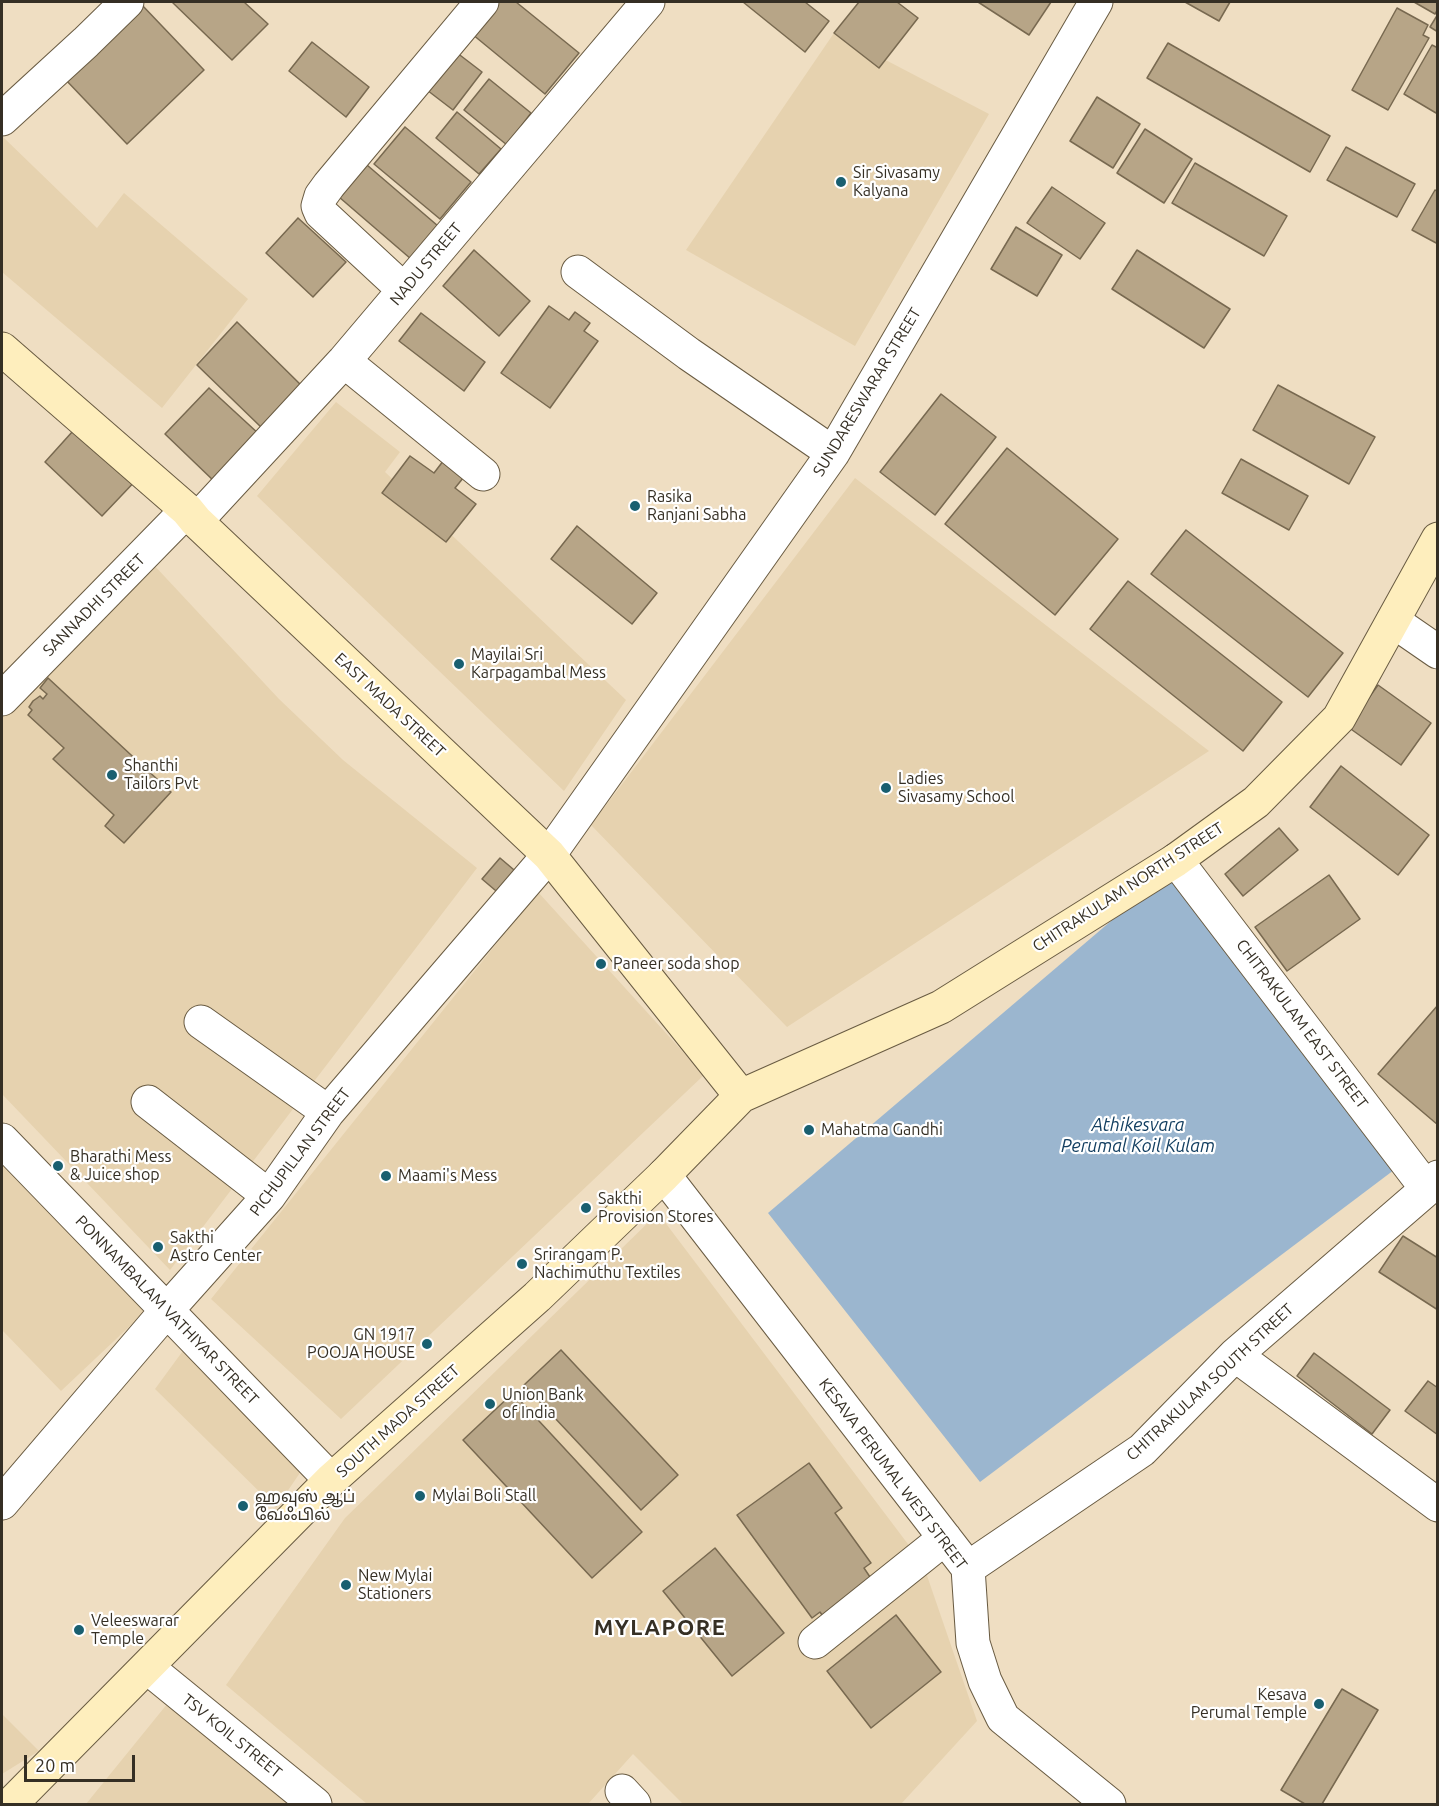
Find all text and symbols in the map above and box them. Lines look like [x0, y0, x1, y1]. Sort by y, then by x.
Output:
place label: Sir Sivasamy Kalyana [853, 163, 940, 201]
marker: Sir Sivasamy Kalyana [834, 175, 848, 189]
street label: NADU STREET [386, 219, 466, 309]
street label: SUNDARESWARAR STREET [809, 304, 925, 480]
place label: Rasika Ranjani Sabha [647, 487, 746, 525]
marker: Rasika Ranjani Sabha [628, 499, 642, 513]
street label: SANNADHI STREET [39, 550, 149, 660]
place label: Mayilai Sri Karpagambal Mess [471, 645, 606, 683]
street label: EAST MADA STREET [331, 649, 449, 761]
marker: Mayilai Sri Karpagambal Mess [452, 657, 466, 671]
place label: Shanthi Tailors Pvt [124, 756, 198, 794]
marker: Shanthi Tailors Pvt [105, 768, 119, 782]
place label: Ladies Sivasamy School [898, 769, 1014, 807]
marker: Ladies Sivasamy School [879, 781, 893, 795]
street label: CHITRAKULAM NORTH STREET [1029, 818, 1227, 956]
street label: CHITRAKULAM EAST STREET [1232, 936, 1372, 1112]
place label: Paneer soda shop [613, 954, 740, 974]
marker: Paneer soda shop [594, 957, 608, 971]
street label: PICHUPILLAN STREET [246, 1084, 354, 1220]
water label: Athikesvara Perumal Koil Kulam [1061, 1114, 1215, 1156]
place label: Mahatma Gandhi [821, 1120, 943, 1140]
marker: Mahatma Gandhi [802, 1123, 816, 1137]
place label: Bharathi Mess & Juice shop [70, 1147, 171, 1185]
marker: Bharathi Mess & Juice shop [51, 1159, 65, 1173]
place label: Maami's Mess [398, 1166, 497, 1186]
marker: Maami's Mess [379, 1169, 393, 1183]
place label: Sakthi Provision Stores [598, 1189, 713, 1227]
marker: Sakthi Provision Stores [579, 1201, 593, 1215]
street label: PONNAMBALAM VATHIYAR STREET [71, 1211, 263, 1409]
place label: Sakthi Astro Center [170, 1228, 262, 1266]
marker: Sakthi Astro Center [151, 1240, 165, 1254]
place label: Srirangam P. Nachimuthu Textiles [534, 1245, 680, 1283]
marker: Srirangam P. Nachimuthu Textiles [515, 1257, 529, 1271]
street label: CHITRAKULAM SOUTH STREET [1122, 1299, 1298, 1465]
place label: GN 1917 POOJA HOUSE [307, 1325, 415, 1363]
marker: GN 1917 POOJA HOUSE [420, 1337, 434, 1351]
street label: SOUTH MADA STREET [332, 1361, 464, 1481]
street label: KESAVA PERUMAL WEST STREET [815, 1375, 971, 1573]
place label: Union Bank of India [502, 1385, 584, 1423]
marker: Union Bank of India [483, 1397, 497, 1411]
place label: Mylai Boli Stall [432, 1486, 536, 1506]
place label: ஹவுஸ் ஆப் வேஃபில் [255, 1487, 355, 1525]
marker: Mylai Boli Stall [413, 1489, 427, 1503]
marker: ஹவுஸ் ஆப் வேஃபில் [236, 1499, 250, 1513]
place label: New Mylai Stationers [358, 1566, 432, 1604]
marker: New Mylai Stationers [339, 1578, 353, 1592]
place label: Veleeswarar Temple [91, 1611, 179, 1649]
district label: MYLAPORE [594, 1615, 726, 1641]
marker: Veleeswarar Temple [72, 1623, 86, 1637]
place label: Kesava Perumal Temple [1191, 1685, 1307, 1723]
street label: TSV KOIL STREET [178, 1690, 286, 1782]
marker: Kesava Perumal Temple [1312, 1697, 1326, 1711]
scale bar [27, 1743, 138, 1781]
text: 20 m [35, 1755, 75, 1775]

